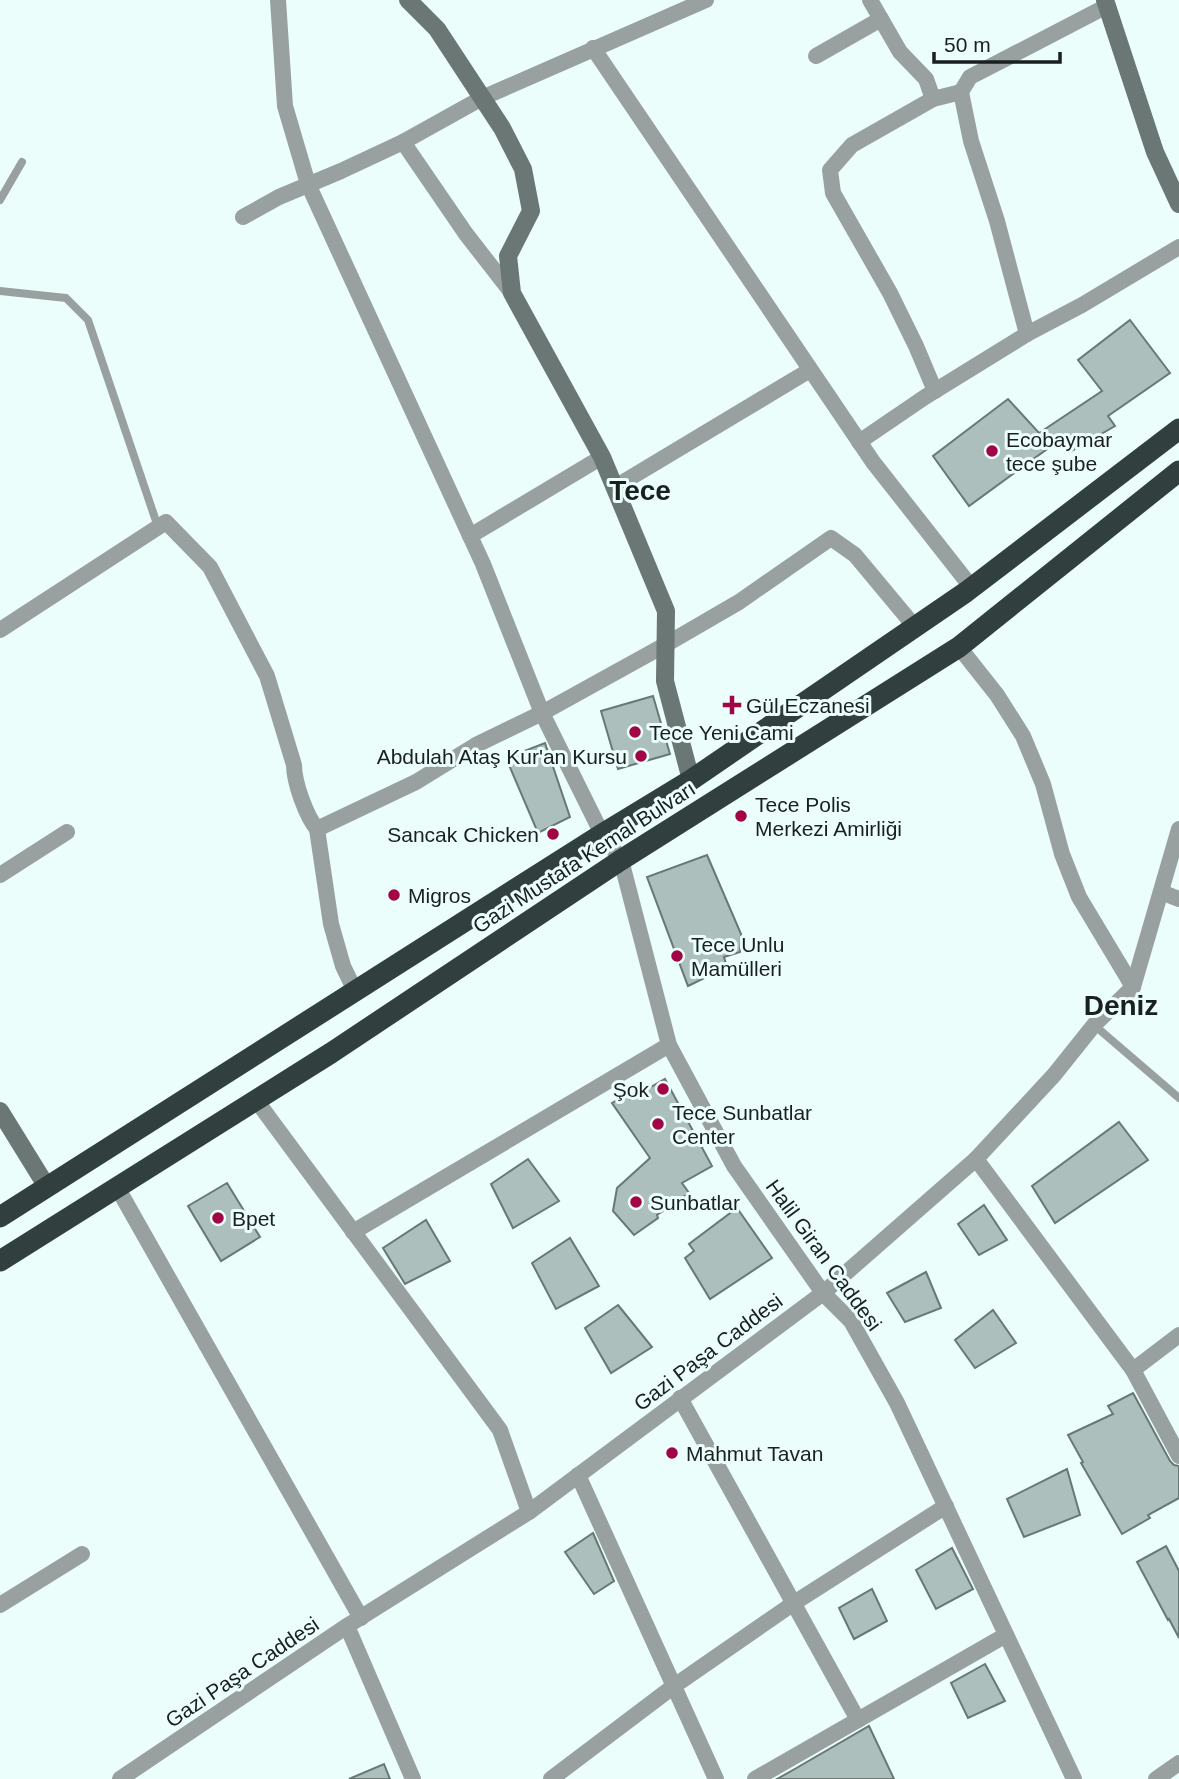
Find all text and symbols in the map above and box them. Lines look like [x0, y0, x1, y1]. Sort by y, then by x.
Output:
scale bar [934, 21, 1060, 65]
text: 50 m [944, 33, 991, 56]
place label: Ecobaymar tece şube [1006, 428, 1112, 475]
marker: Ecobaymar tece şube [984, 443, 1000, 459]
district label: Tece [609, 475, 671, 506]
place label: Gül Eczanesi [746, 694, 870, 717]
marker: Gül Eczanesi [724, 697, 740, 713]
place label: Tece Yeni Cami [649, 721, 794, 744]
marker: Tece Yeni Cami [627, 724, 643, 740]
place label: Abdulah Ataş Kur'an Kursu [377, 745, 627, 768]
marker: Abdulah Ataş Kur'an Kursu [633, 748, 649, 764]
street label: Gazi Mustafa Kemal Bulvarı [469, 776, 699, 938]
place label: Tece Polis Merkezi Amirliği [755, 793, 902, 840]
marker: Tece Polis Merkezi Amirliği [733, 808, 749, 824]
place label: Sancak Chicken [387, 823, 539, 846]
marker: Sancak Chicken [545, 826, 561, 842]
place label: Migros [408, 884, 471, 907]
marker: Migros [386, 887, 402, 903]
place label: Tece Unlu Mamülleri [691, 933, 784, 980]
marker: Tece Unlu Mamülleri [669, 948, 685, 964]
district label: Deniz [1084, 990, 1158, 1021]
place label: Şok [613, 1078, 649, 1101]
marker: Şok [655, 1081, 671, 1097]
place label: Tece Sunbatlar Center [672, 1101, 812, 1148]
marker: Tece Sunbatlar Center [650, 1116, 666, 1132]
street label: Halil Giran Caddesi [762, 1175, 886, 1335]
place label: Sunbatlar [650, 1191, 740, 1214]
marker: Sunbatlar [628, 1194, 644, 1210]
place label: Bpet [232, 1207, 275, 1230]
marker: Bpet [210, 1210, 226, 1226]
street label: Gazi Paşa Caddesi [629, 1289, 787, 1415]
place label: Mahmut Tavan [686, 1442, 823, 1465]
marker: Mahmut Tavan [664, 1445, 680, 1461]
street label: Gazi Paşa Caddesi [161, 1612, 323, 1732]

